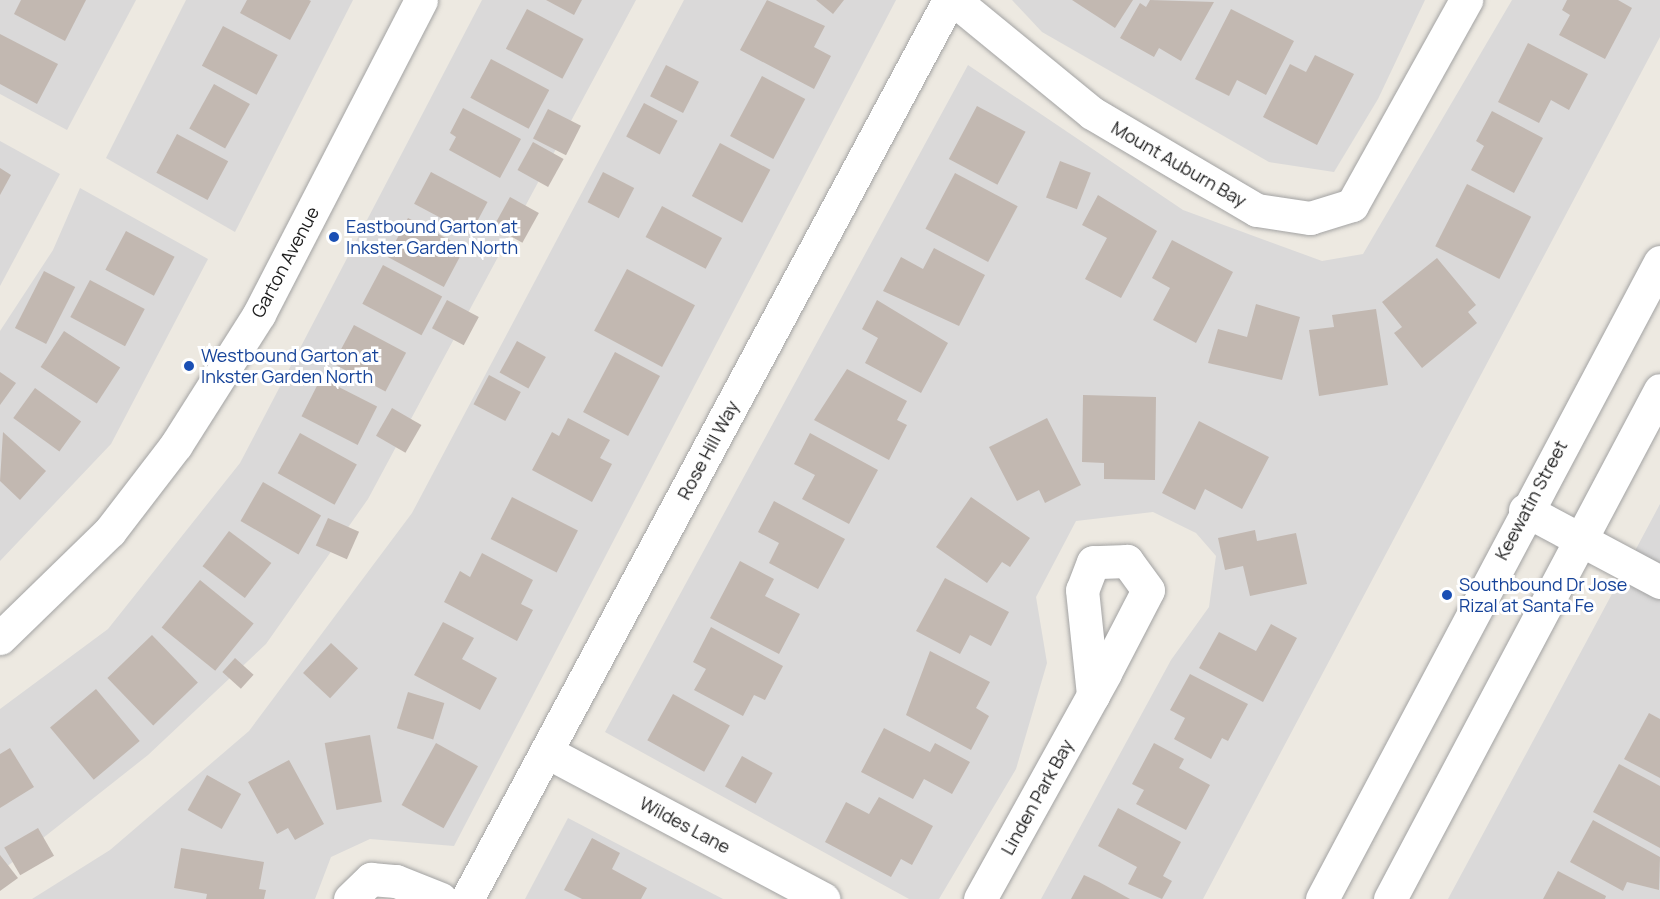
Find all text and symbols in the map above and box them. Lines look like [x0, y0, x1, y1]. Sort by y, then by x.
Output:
street label: Mount Auburn Bay [1108, 117, 1250, 211]
street label: Garton Avenue [247, 203, 323, 321]
place label: Eastbound Garton at Inkster Garden North [346, 216, 518, 258]
marker: Eastbound Garton at Inkster Garden North [327, 230, 341, 244]
place label: Westbound Garton at Inkster Garden North [201, 345, 379, 388]
marker: Westbound Garton at Inkster Garden North [182, 359, 196, 373]
street label: Rose Hill Way [673, 397, 743, 503]
street label: Keewatin Street [1490, 436, 1572, 564]
place label: Southbound Dr Jose Rizal at Santa Fe [1459, 574, 1627, 616]
marker: Southbound Dr Jose Rizal at Santa Fe [1440, 588, 1454, 602]
street label: Linden Park Bay [996, 735, 1078, 859]
street label: Wildes Lane [636, 792, 734, 858]

